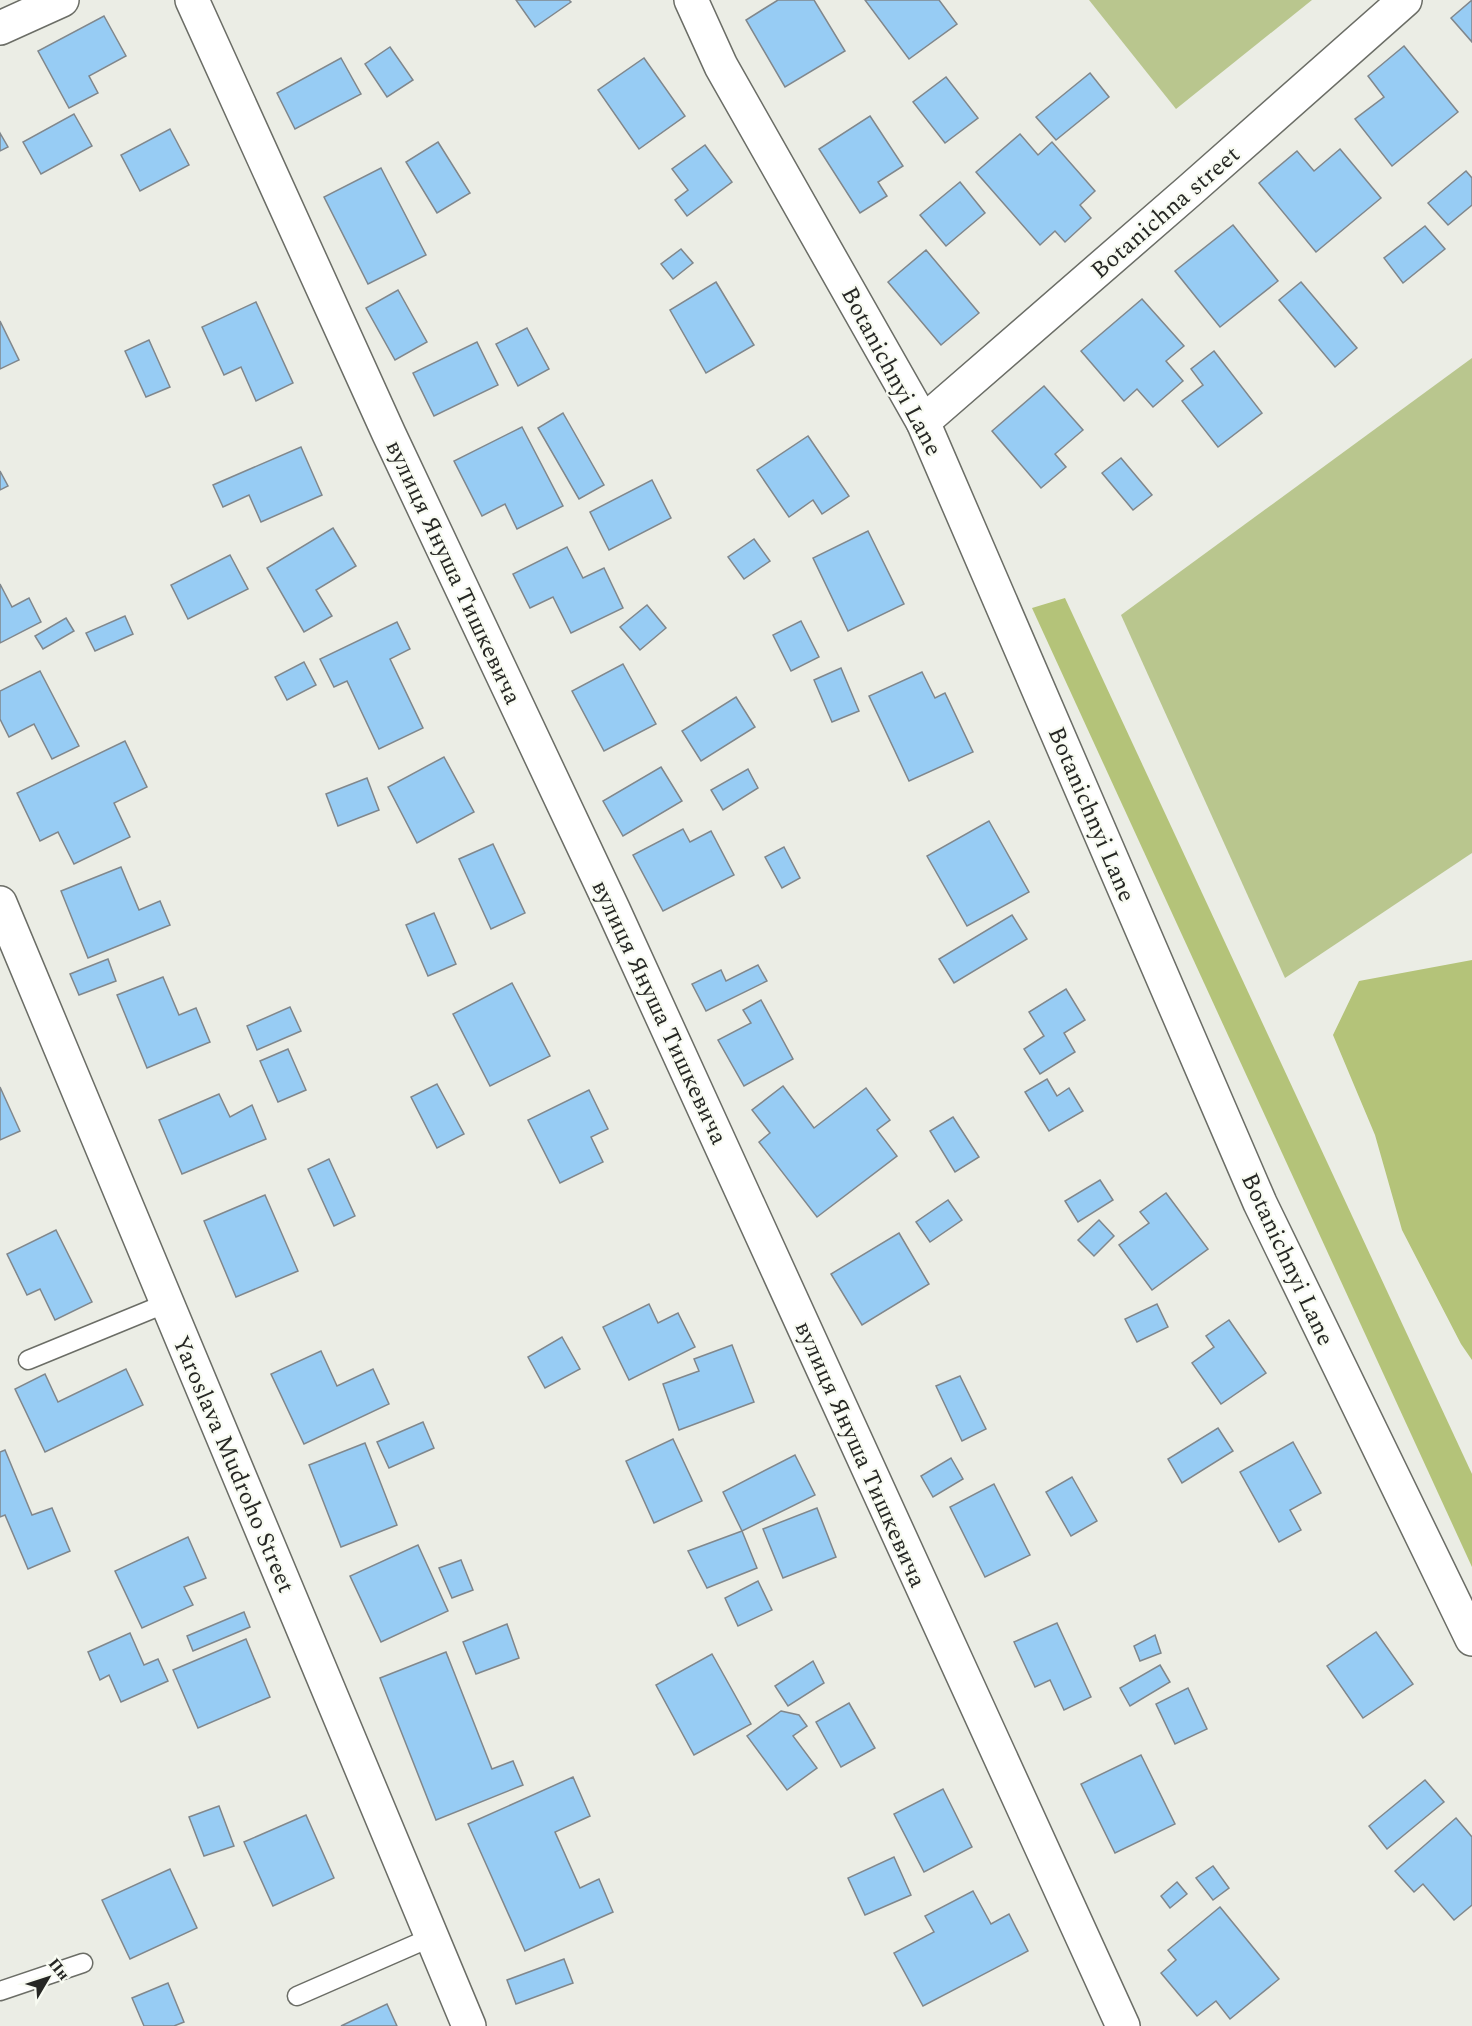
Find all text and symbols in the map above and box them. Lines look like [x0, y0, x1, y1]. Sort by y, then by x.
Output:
street label: Botanichna street [1083, 138, 1248, 288]
street label: Botanichnyi Lane [831, 280, 951, 463]
street label: вулиця Януша Тишкевича [376, 434, 530, 711]
street label: Botanichnyi Lane [1038, 721, 1144, 908]
street label: вулиця Януша Тишкевича [582, 874, 736, 1151]
street label: Botanichnyi Lane [1231, 1167, 1343, 1352]
street label: вулиця Януша Тишкевича [785, 1315, 935, 1594]
street label: Yaroslava Mudroho Street [162, 1330, 304, 1599]
north arrow [18, 1948, 78, 2008]
text: Пн [42, 1953, 75, 1986]

